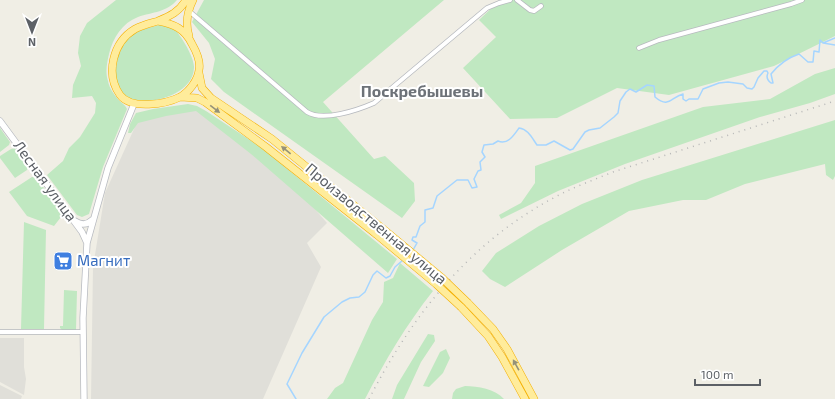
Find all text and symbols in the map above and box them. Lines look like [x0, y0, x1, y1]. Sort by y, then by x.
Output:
north arrow [12, 12, 52, 52]
text: N [28, 36, 36, 49]
district label: Поскребышевы [361, 81, 483, 100]
one-way arrow [210, 105, 221, 113]
street label: Лесная улица [10, 136, 81, 225]
one-way arrow [281, 146, 292, 154]
street label: Производственная улица [302, 159, 451, 289]
supermarket icon: Магнит [52, 250, 74, 272]
place label: Магнит [77, 251, 130, 269]
one-way arrow [513, 359, 519, 370]
scale bar [695, 361, 760, 387]
text: 100 m [701, 367, 733, 381]

